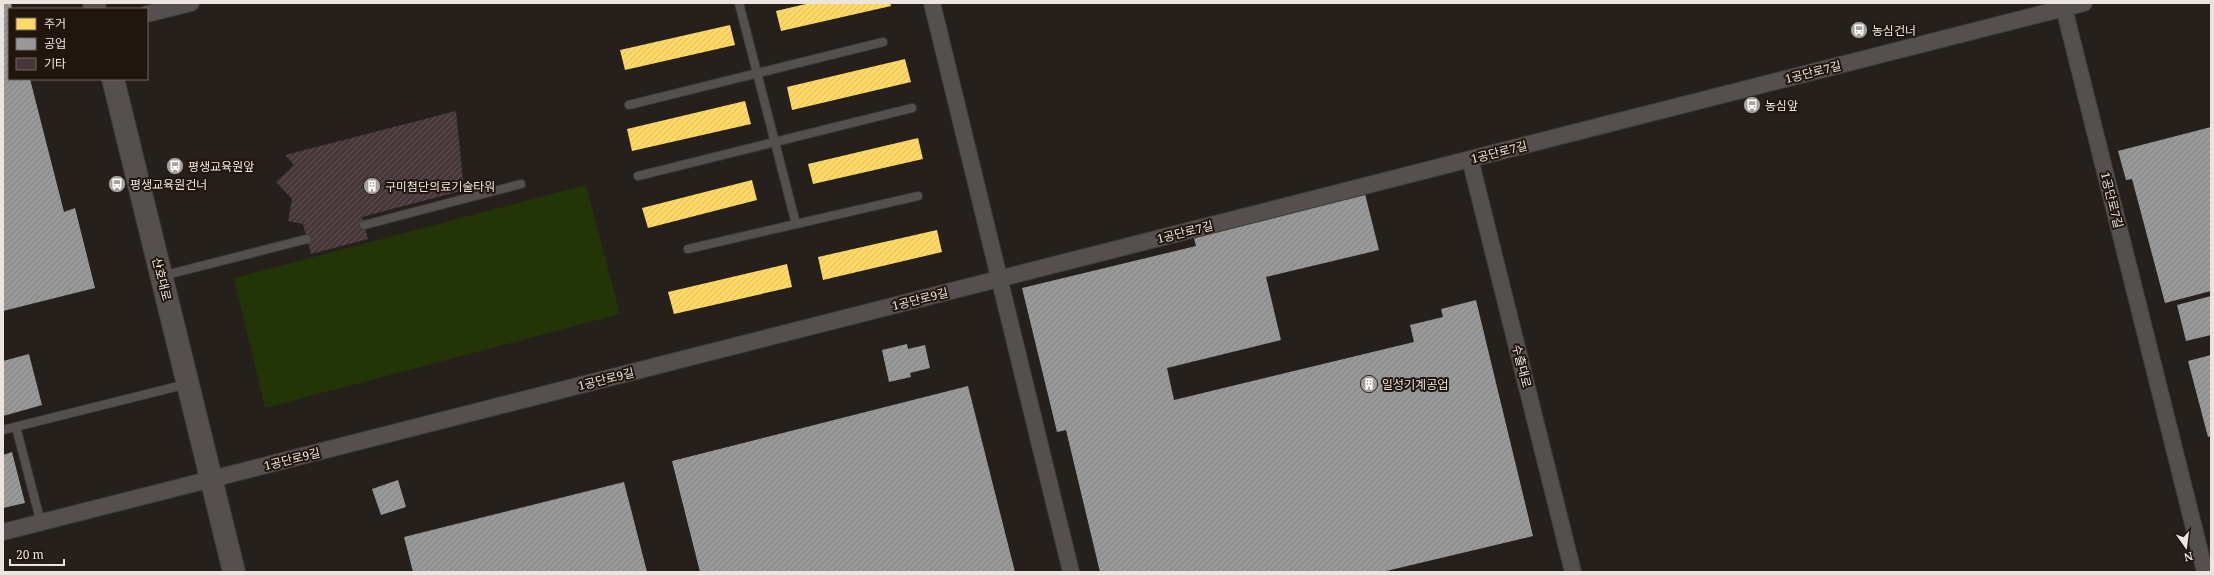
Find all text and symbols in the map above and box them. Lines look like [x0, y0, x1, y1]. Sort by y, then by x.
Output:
legend [8, 8, 148, 80]
text: 주거 [44, 15, 66, 32]
bus stop icon: 농심건너 [1849, 20, 1869, 40]
place label: 농심건너 [1872, 22, 1916, 39]
text: 공업 [44, 35, 66, 52]
text: 기타 [44, 55, 66, 72]
street label: 1공단로7길 [1783, 57, 1843, 87]
bus stop icon: 농심앞 [1742, 95, 1762, 115]
place label: 농심앞 [1765, 97, 1798, 114]
street label: 1공단로7길 [1469, 137, 1529, 167]
bus stop icon: 평생교육원앞 [165, 156, 185, 176]
place label: 평생교육원앞 [188, 158, 254, 175]
street label: 1공단로7길 [2097, 170, 2127, 230]
bus stop icon: 평생교육원건너 [107, 174, 127, 194]
place label: 평생교육원건너 [130, 176, 207, 193]
building icon: 구미첨단의료기술타워 [362, 176, 382, 196]
place label: 구미첨단의료기술타워 [385, 178, 495, 195]
street label: 1공단로7길 [1155, 217, 1215, 247]
street label: 산호대로 [148, 256, 176, 302]
street label: 1공단로9길 [890, 284, 950, 314]
street label: 수출대로 [1508, 343, 1536, 389]
street label: 1공단로9길 [576, 364, 636, 394]
building icon: 일성기계공업 [1359, 374, 1379, 394]
place label: 일성기계공업 [1382, 376, 1448, 393]
street label: 1공단로9길 [262, 444, 322, 474]
north arrow [2166, 527, 2206, 567]
scale bar [10, 541, 64, 567]
text: 20 m [16, 546, 44, 563]
text: N [2182, 549, 2195, 566]

